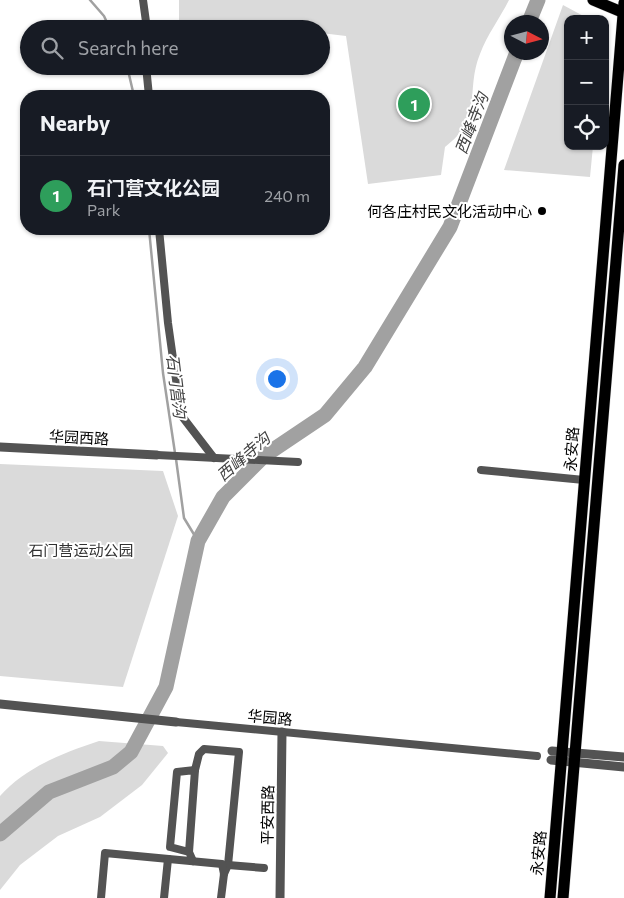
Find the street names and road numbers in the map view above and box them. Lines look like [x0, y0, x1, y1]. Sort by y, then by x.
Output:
street label: 华园西路 [49, 426, 109, 448]
street label: 永安路 [560, 426, 582, 472]
street label: 华园路 [247, 706, 293, 728]
street label: 平安西路 [257, 785, 277, 845]
street label: 永安路 [527, 830, 549, 876]

